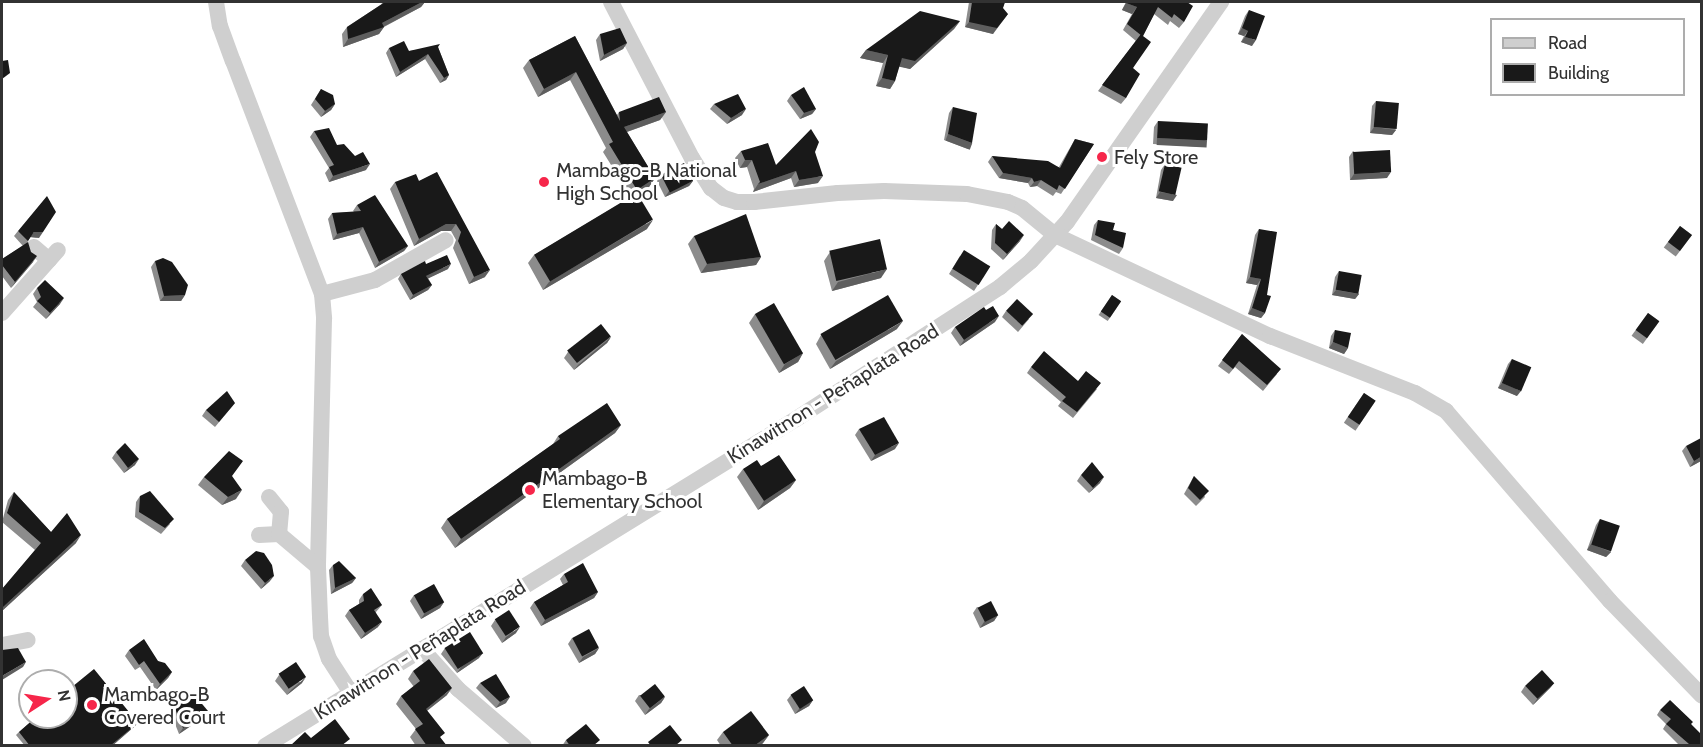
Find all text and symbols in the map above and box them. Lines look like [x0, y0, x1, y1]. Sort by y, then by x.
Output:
legend [1490, 18, 1685, 96]
text: Road [1548, 32, 1587, 54]
text: Building [1548, 62, 1609, 84]
place label: Fely Store [1114, 145, 1198, 169]
marker: Fely Store [1095, 150, 1109, 164]
place label: Mambago-B National High School [556, 158, 737, 205]
marker: Mambago-B National High School [537, 175, 551, 189]
street label: Kinawitnon - Peñaplata Road [723, 319, 943, 469]
place label: Mambago-B Elementary School [542, 466, 702, 513]
marker: Mambago-B Elementary School [523, 483, 537, 497]
street label: Kinawitnon - Peñaplata Road [310, 575, 530, 725]
north arrow [18, 669, 78, 729]
place label: Mambago-B Covered Court [104, 682, 225, 729]
text: N [54, 688, 75, 703]
marker: Mambago-B Covered Court [85, 698, 99, 712]

